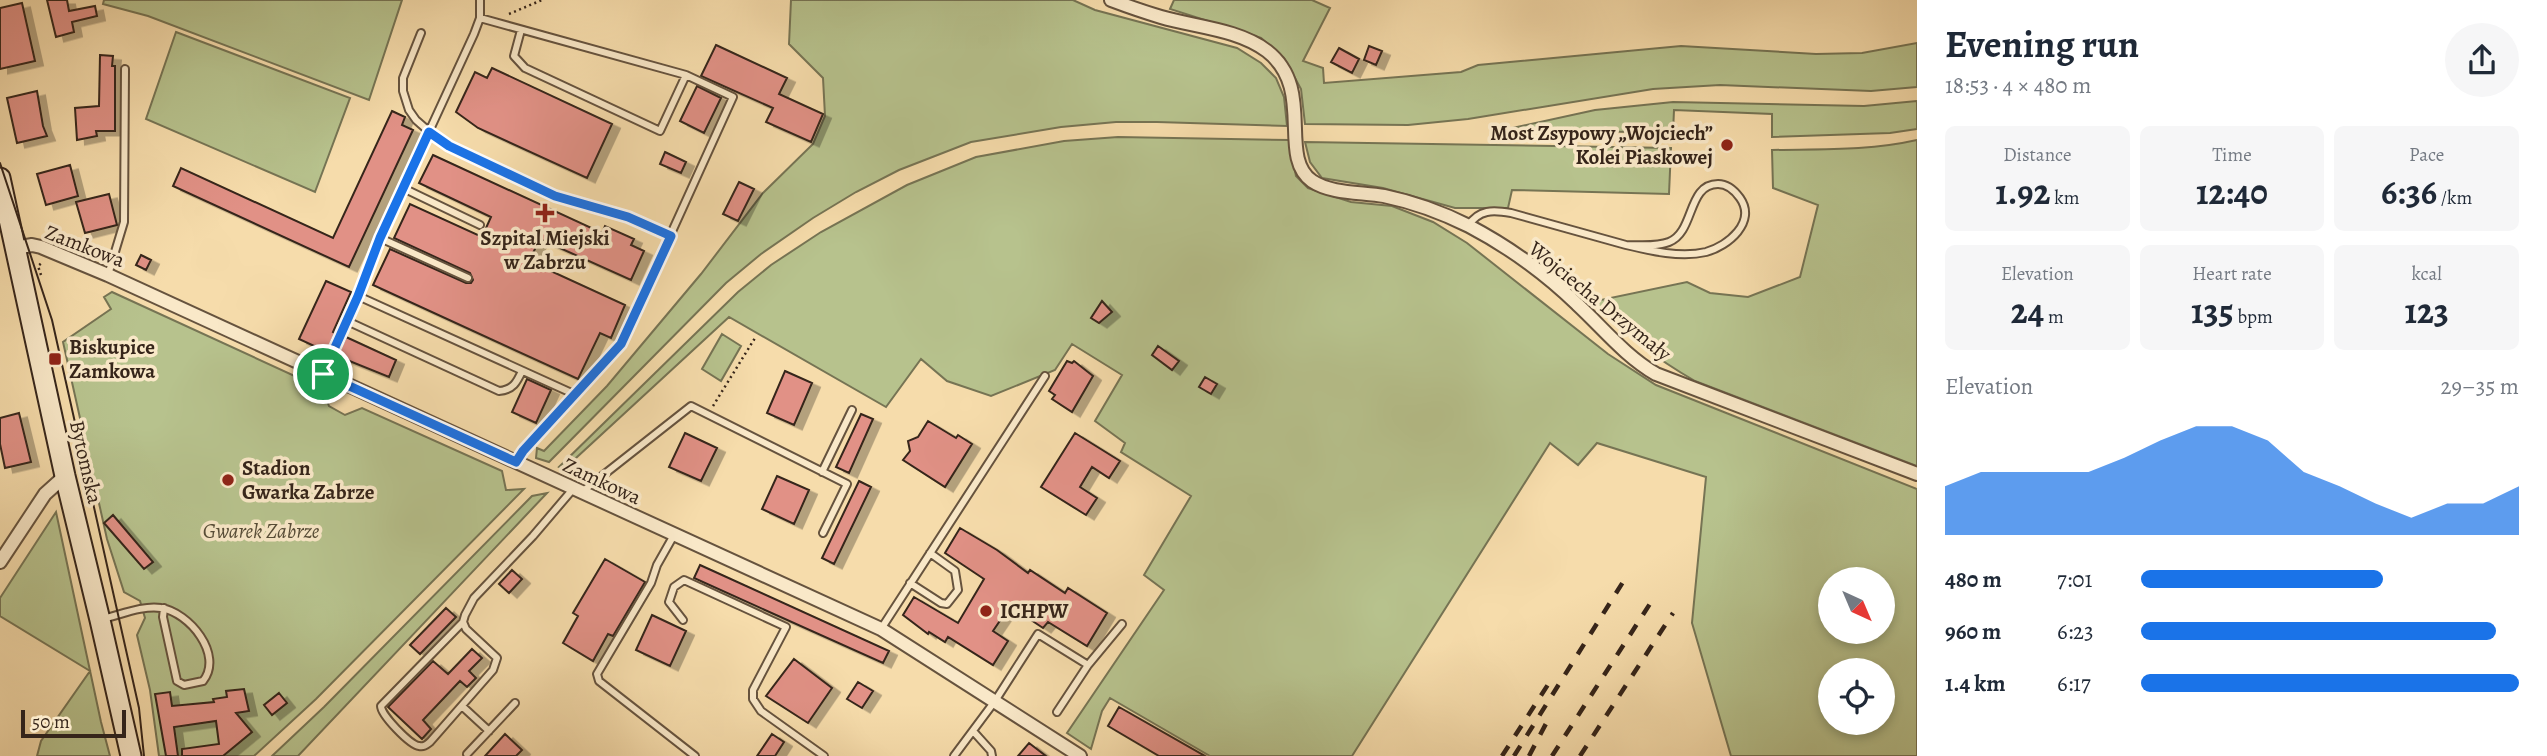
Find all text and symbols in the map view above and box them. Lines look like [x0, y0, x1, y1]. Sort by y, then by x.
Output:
text: Evening run [1945, 18, 2139, 70]
button: share [2445, 23, 2519, 97]
text: 18:53 · 4 × 480 m [1945, 70, 2091, 101]
place label: Most Zsypowy „Wojciech” Kolei Piaskowej [1490, 119, 1713, 171]
marker: Most Zsypowy „Wojciech” Kolei Piaskowej [1719, 137, 1735, 153]
text: Distance [2003, 142, 2071, 168]
text: Time [2212, 142, 2252, 168]
text: Pace [2409, 142, 2444, 168]
text: 1.92 [1995, 168, 2050, 216]
text: 12:40 [2196, 168, 2268, 216]
text: 6:36 [2381, 168, 2437, 216]
text: km [2050, 185, 2079, 211]
text: /km [2437, 185, 2472, 211]
marker: Szpital Miejski w Zabrzu [535, 203, 555, 223]
street label: Zamkowa [41, 218, 129, 274]
place label: Szpital Miejski w Zabrzu [480, 224, 610, 276]
street label: Wojciecha Drzymały [1522, 234, 1678, 368]
text: Elevation [2001, 261, 2074, 287]
text: Heart rate [2192, 261, 2272, 287]
text: kcal [2411, 261, 2442, 287]
text: 24 [2011, 287, 2044, 335]
text: 135 [2191, 287, 2234, 335]
text: 123 [2404, 287, 2449, 335]
text: m [2044, 304, 2064, 330]
text: bpm [2234, 304, 2273, 330]
place label: Biskupice Zamkowa [69, 333, 156, 385]
pin [293, 344, 353, 404]
marker: Biskupice Zamkowa [47, 351, 63, 367]
icon: arrive [304, 355, 342, 393]
text: Elevation [1945, 371, 2033, 402]
text: 29–35 m [2440, 371, 2519, 402]
street label: Bytomska [63, 418, 109, 507]
street label: Zamkowa [558, 451, 646, 511]
place label: Stadion Gwarka Zabrze [242, 454, 375, 506]
marker: Stadion Gwarka Zabrze [220, 472, 236, 488]
park label: Gwarek Zabrze [203, 517, 320, 545]
text: 480 m [1945, 564, 2002, 595]
text: 7:01 [2057, 564, 2092, 595]
north arrow [1818, 567, 1895, 644]
map controls [1818, 567, 1895, 735]
place label: ICHPW [1000, 597, 1069, 625]
marker: ICHPW [978, 603, 994, 619]
text: 960 m [1945, 616, 2001, 647]
text: 6:23 [2057, 616, 2094, 647]
button: locate [1818, 658, 1895, 735]
text: 1.4 km [1945, 668, 2006, 699]
text: 6:17 [2057, 668, 2091, 699]
scale bar [21, 707, 126, 739]
text: 50 m [32, 709, 70, 735]

